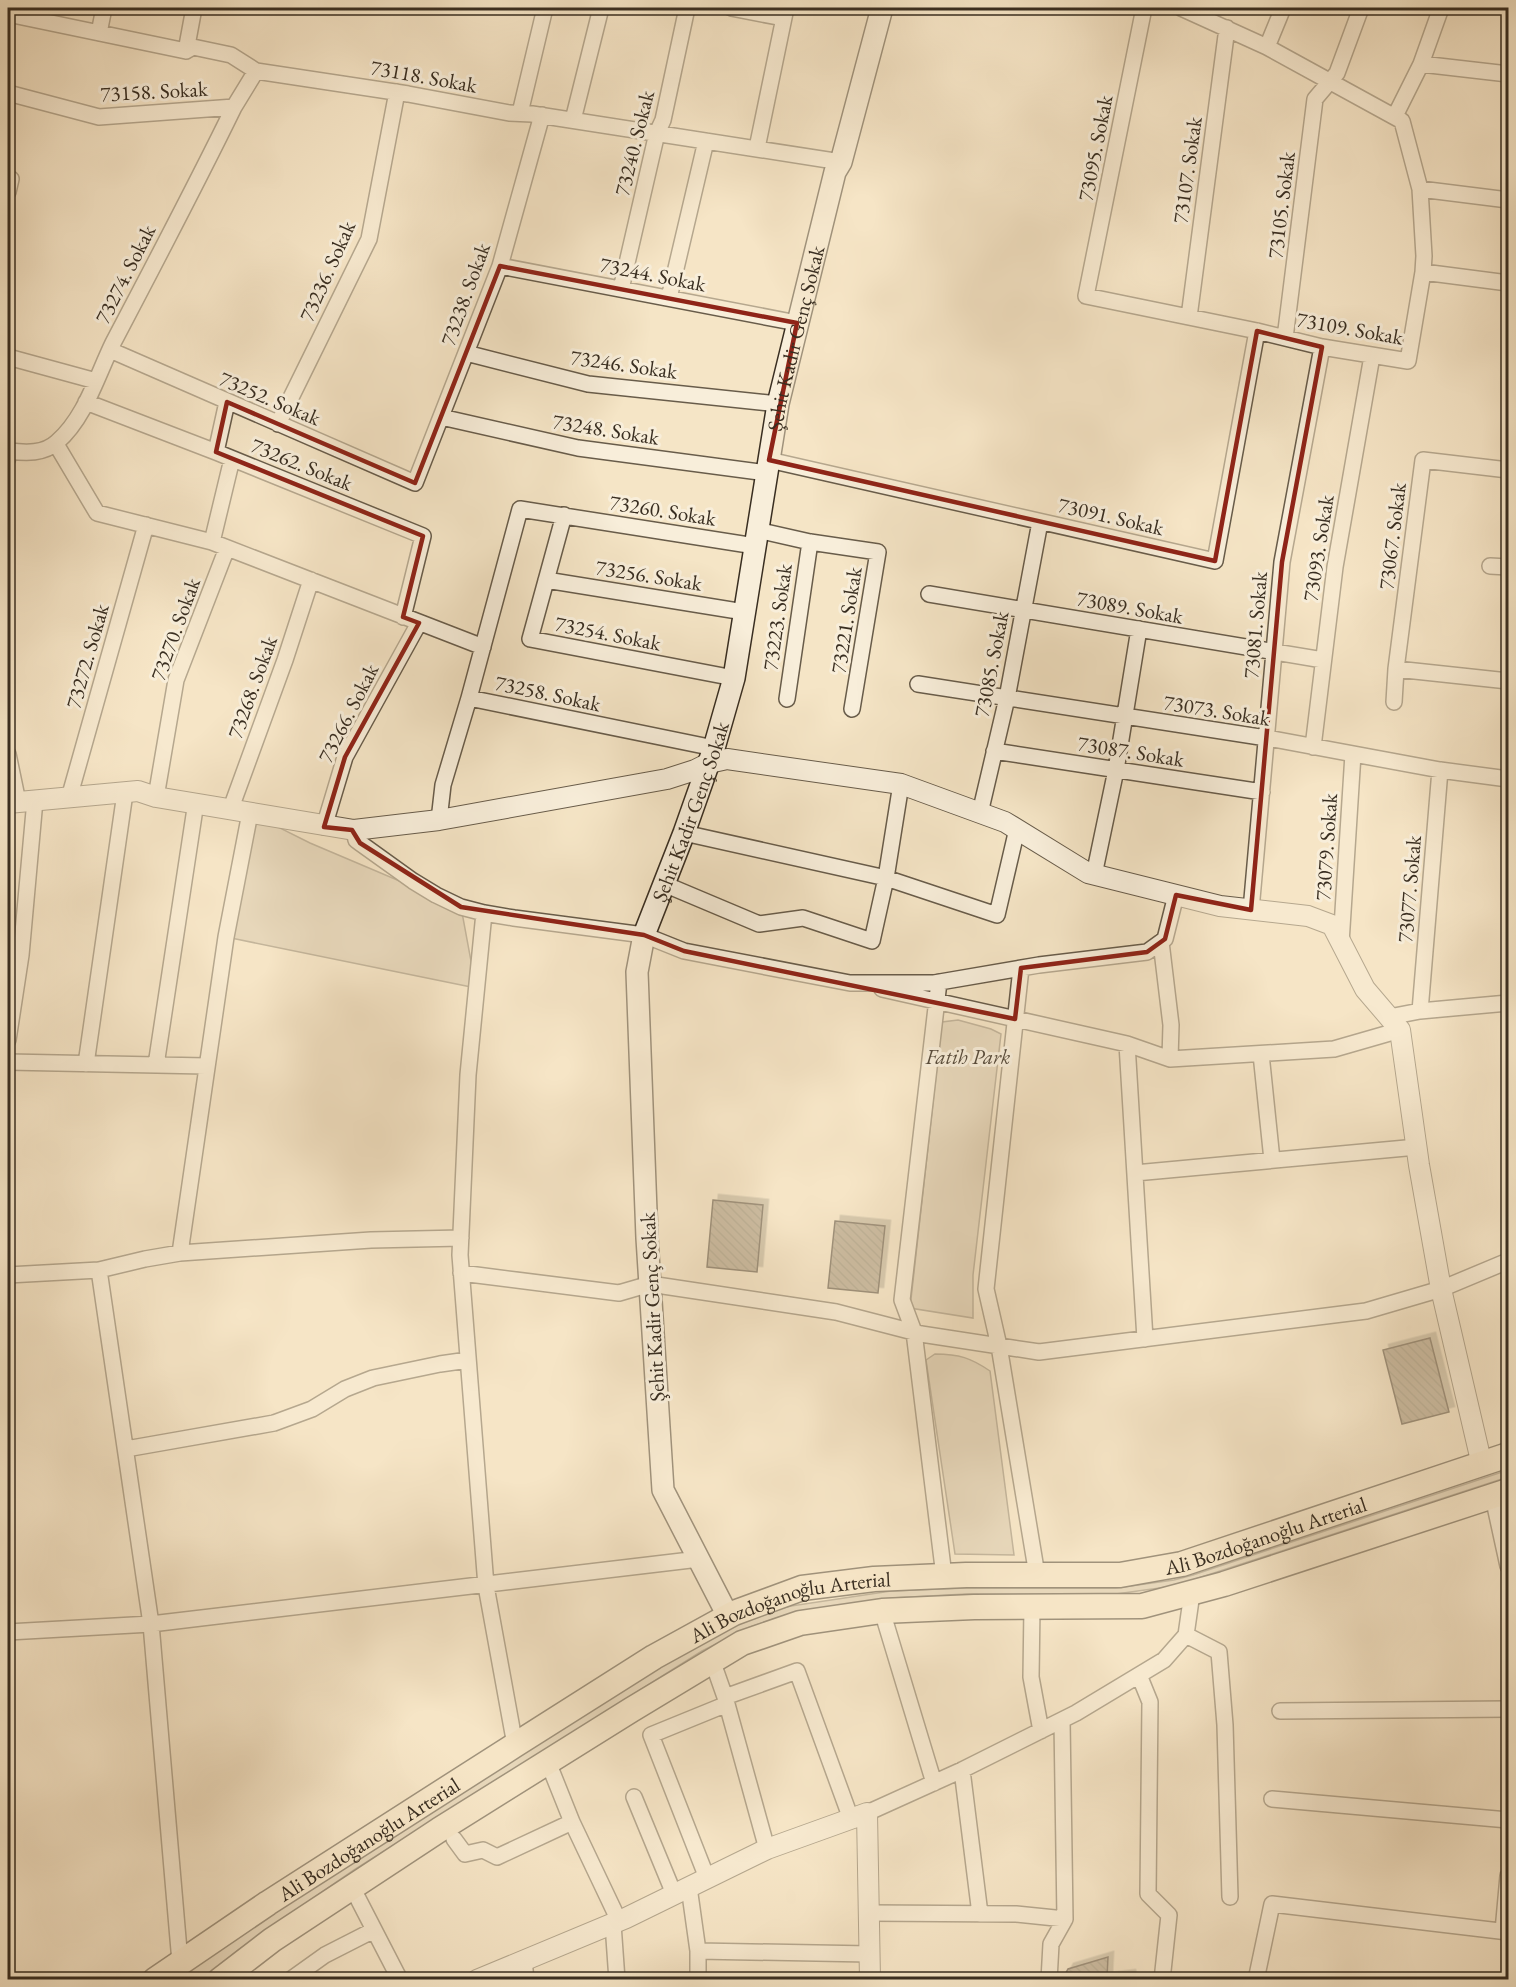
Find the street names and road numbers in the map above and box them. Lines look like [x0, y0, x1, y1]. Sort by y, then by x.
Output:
street label: 73118. Sokak [369, 53, 480, 99]
street label: 73158. Sokak [100, 75, 209, 107]
street label: 73240. Sokak [608, 87, 660, 198]
street label: 73095. Sokak [1072, 92, 1119, 203]
street label: 73107. Sokak [1166, 114, 1208, 225]
street label: 73105. Sokak [1261, 149, 1301, 260]
street label: 73236. Sokak [293, 215, 362, 326]
street label: 73274. Sokak [89, 219, 162, 328]
street label: 73238. Sokak [434, 238, 496, 349]
street label: Şehit Kadir Genç Sokak [760, 242, 830, 433]
street label: 73244. Sokak [598, 251, 709, 298]
street label: 73109. Sokak [1295, 305, 1406, 351]
street label: 73246. Sokak [569, 343, 680, 385]
street label: 73252. Sokak [215, 365, 326, 432]
street label: 73248. Sokak [551, 407, 662, 451]
street label: 73262. Sokak [247, 431, 358, 497]
street label: 73067. Sokak [1372, 480, 1412, 591]
street label: 73260. Sokak [608, 488, 719, 532]
street label: 73091. Sokak [1056, 491, 1167, 541]
street label: 73093. Sokak [1296, 492, 1340, 603]
street label: 73256. Sokak [594, 553, 705, 597]
street label: 73223. Sokak [756, 561, 798, 672]
street label: 73221. Sokak [824, 564, 868, 675]
street label: 73081. Sokak [1237, 569, 1273, 680]
street label: 73270. Sokak [144, 573, 206, 684]
street label: 73089. Sokak [1075, 584, 1186, 630]
street label: 73272. Sokak [59, 600, 115, 711]
street label: 73085. Sokak [968, 608, 1015, 719]
street label: 73254. Sokak [553, 610, 664, 657]
street label: 73268. Sokak [221, 631, 283, 742]
street label: 73266. Sokak [312, 658, 385, 767]
street label: 73258. Sokak [493, 669, 604, 718]
street label: 73073. Sokak [1162, 688, 1273, 732]
street label: Şehit Kadir Genç Sokak [645, 717, 735, 906]
street label: 73087. Sokak [1076, 729, 1187, 773]
street label: 73079. Sokak [1309, 791, 1343, 901]
street label: 73077. Sokak [1391, 833, 1427, 944]
street label: Şehit Kadir Genç Sokak [633, 1210, 670, 1402]
street label: Ali Bozdoğanoğlu Arterial [1162, 1490, 1370, 1580]
street label: Ali Bozdoğanoğlu Arterial [684, 1565, 891, 1649]
street label: Ali Bozdoğanoğlu Arterial [272, 1771, 465, 1907]

